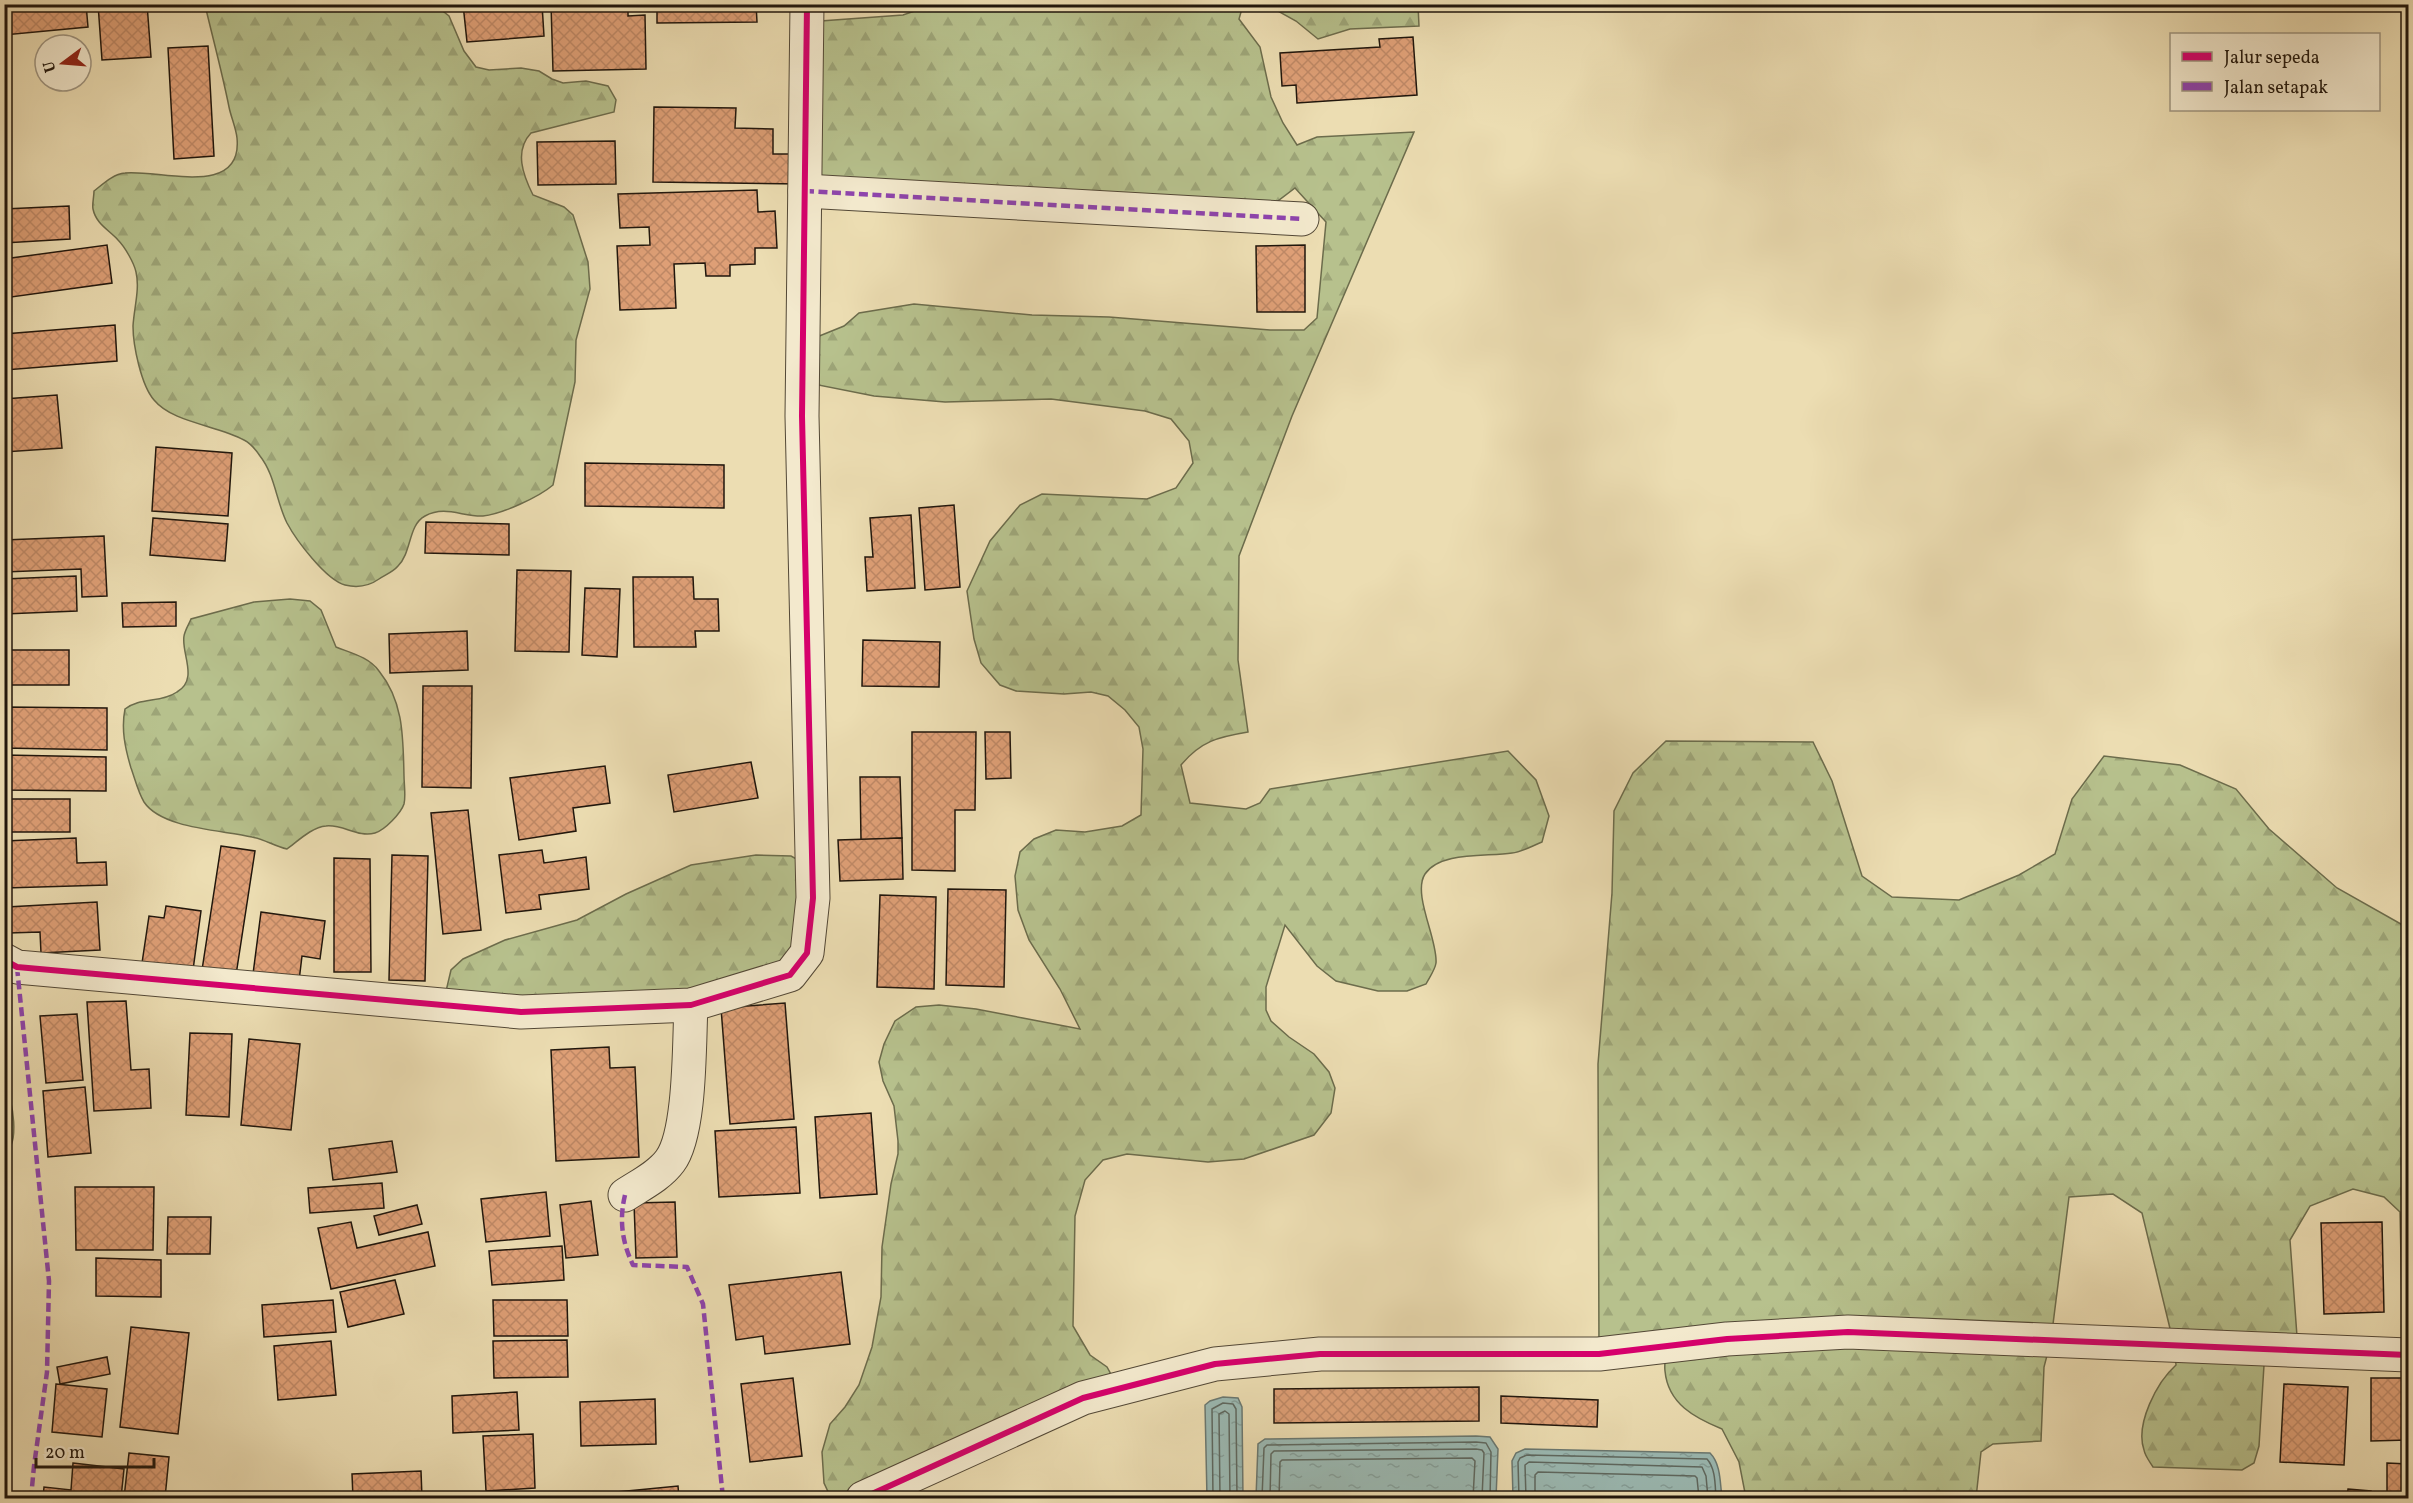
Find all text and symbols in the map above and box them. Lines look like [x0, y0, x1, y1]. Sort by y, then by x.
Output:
north arrow [33, 33, 93, 93]
legend [2170, 33, 2380, 111]
text: Jalur sepeda [2224, 46, 2320, 71]
text: U [38, 58, 63, 75]
text: Jalan setapak [2224, 76, 2328, 101]
scale bar [36, 1431, 154, 1469]
text: 20 m [45, 1441, 85, 1466]

